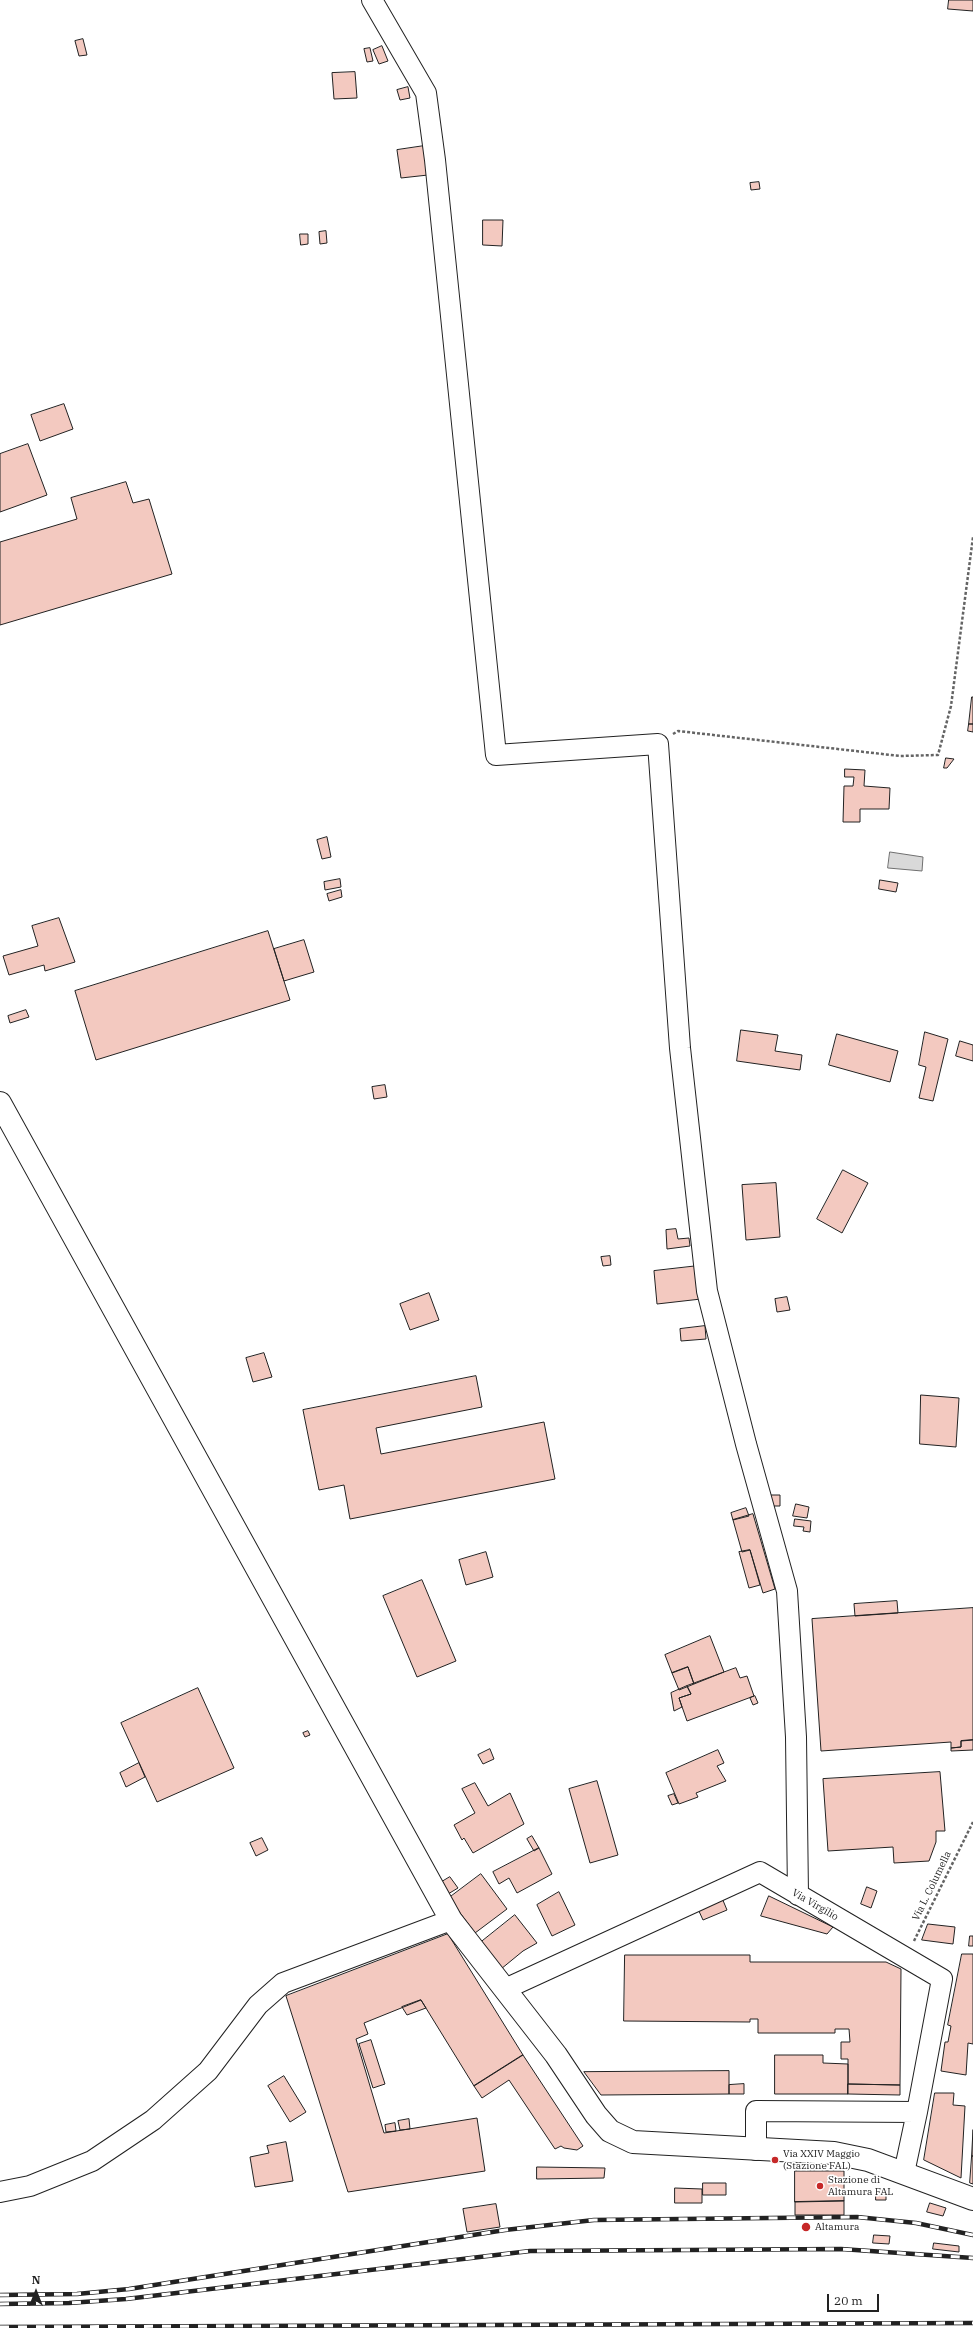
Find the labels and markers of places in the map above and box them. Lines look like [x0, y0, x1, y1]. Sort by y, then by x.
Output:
place label: Via XXIV Maggio (Stazione FAL) [783, 2148, 860, 2172]
marker: Via XXIV Maggio (Stazione FAL) [770, 2155, 780, 2165]
place label: Stazione di Altamura FAL [828, 2174, 893, 2198]
marker: Stazione di Altamura FAL [815, 2181, 825, 2191]
marker: Altamura [800, 2221, 812, 2233]
place label: Altamura [815, 2221, 859, 2233]

